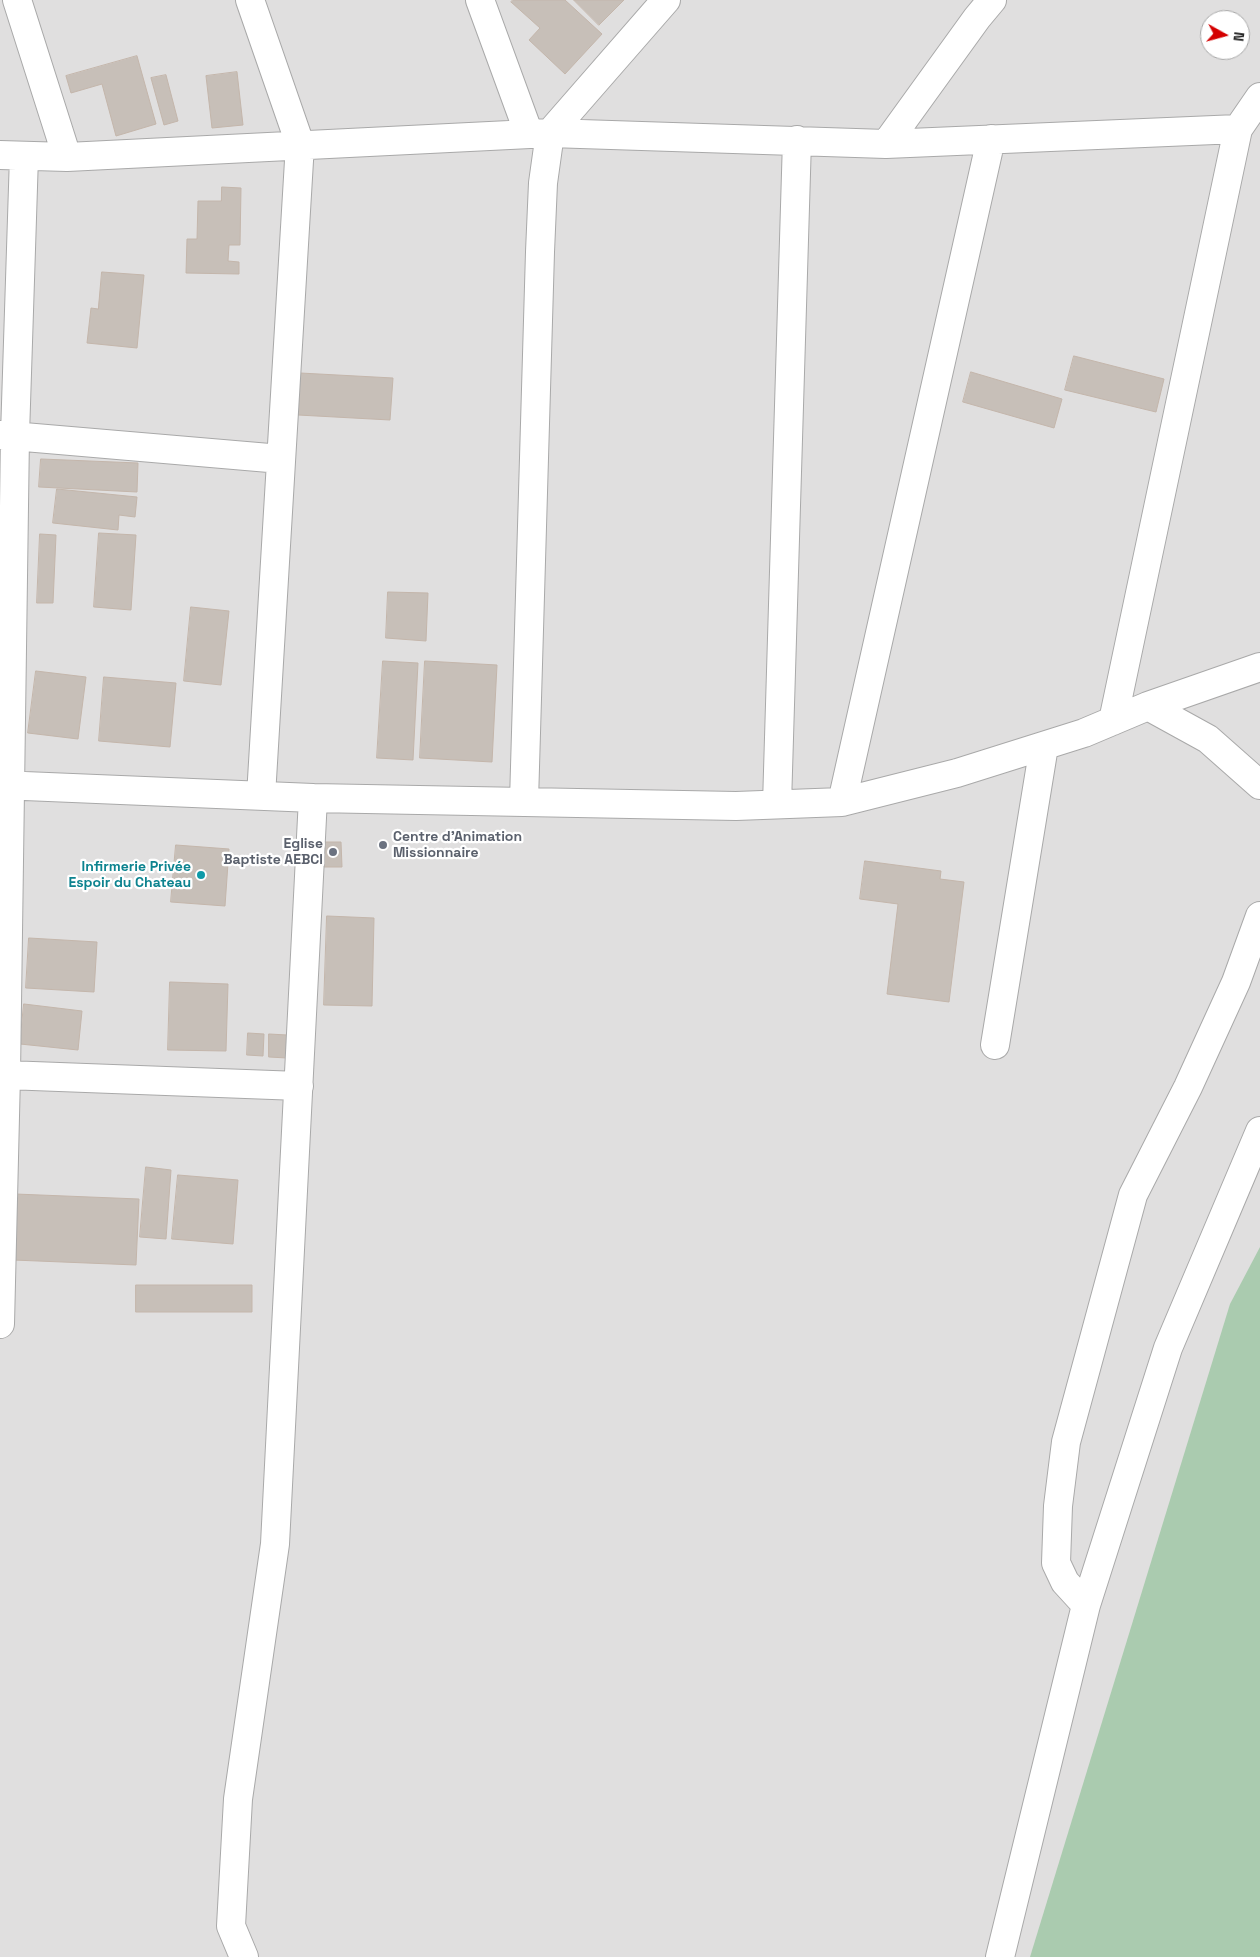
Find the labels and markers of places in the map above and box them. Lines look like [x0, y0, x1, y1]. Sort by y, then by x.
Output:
place label: Centre d'Animation Missionnaire [393, 829, 522, 862]
place label: Eglise Baptiste AEBCI [223, 836, 323, 869]
marker: Centre d'Animation Missionnaire [377, 839, 389, 851]
marker: Eglise Baptiste AEBCI [327, 846, 339, 858]
place label: Infirmerie Privée Espoir du Chateau [69, 859, 191, 892]
marker: Infirmerie Privée Espoir du Chateau [195, 869, 207, 881]

